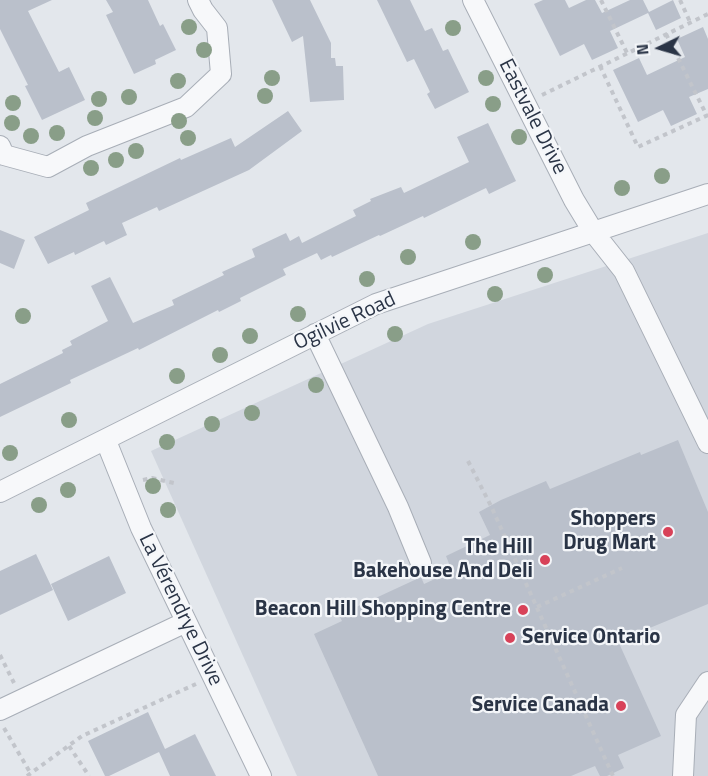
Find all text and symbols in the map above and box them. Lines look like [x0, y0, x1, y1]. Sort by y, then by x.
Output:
north arrow [630, 18, 690, 78]
text: N [630, 43, 655, 56]
street label: Eastvale Drive [492, 55, 572, 179]
street label: Ogilvie Road [290, 287, 400, 357]
place label: Shoppers Drug Mart [563, 507, 656, 557]
marker: Shoppers Drug Mart [661, 525, 675, 539]
street label: La Vérendrye Drive [132, 530, 228, 690]
place label: The Hill Bakehouse And Deli [353, 535, 533, 585]
marker: The Hill Bakehouse And Deli [538, 553, 552, 567]
place label: Beacon Hill Shopping Centre [255, 597, 511, 623]
marker: Beacon Hill Shopping Centre [516, 603, 530, 617]
place label: Service Ontario [522, 625, 661, 651]
marker: Service Ontario [503, 631, 517, 645]
place label: Service Canada [472, 693, 609, 719]
marker: Service Canada [614, 699, 628, 713]

